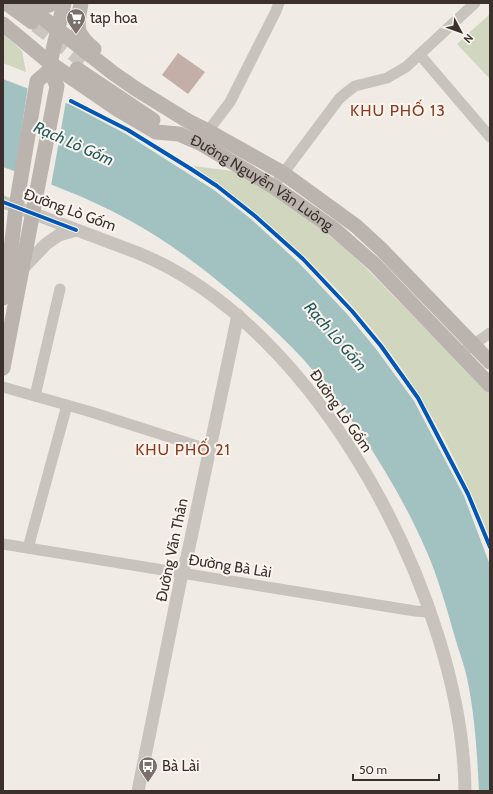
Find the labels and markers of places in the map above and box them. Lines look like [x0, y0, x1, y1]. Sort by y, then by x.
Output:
supermarket icon: tap hoa [65, 7, 87, 35]
place label: tap hoa [90, 9, 138, 27]
bus stop icon: Bà Lài [137, 755, 159, 783]
place label: Bà Lài [162, 757, 199, 775]

